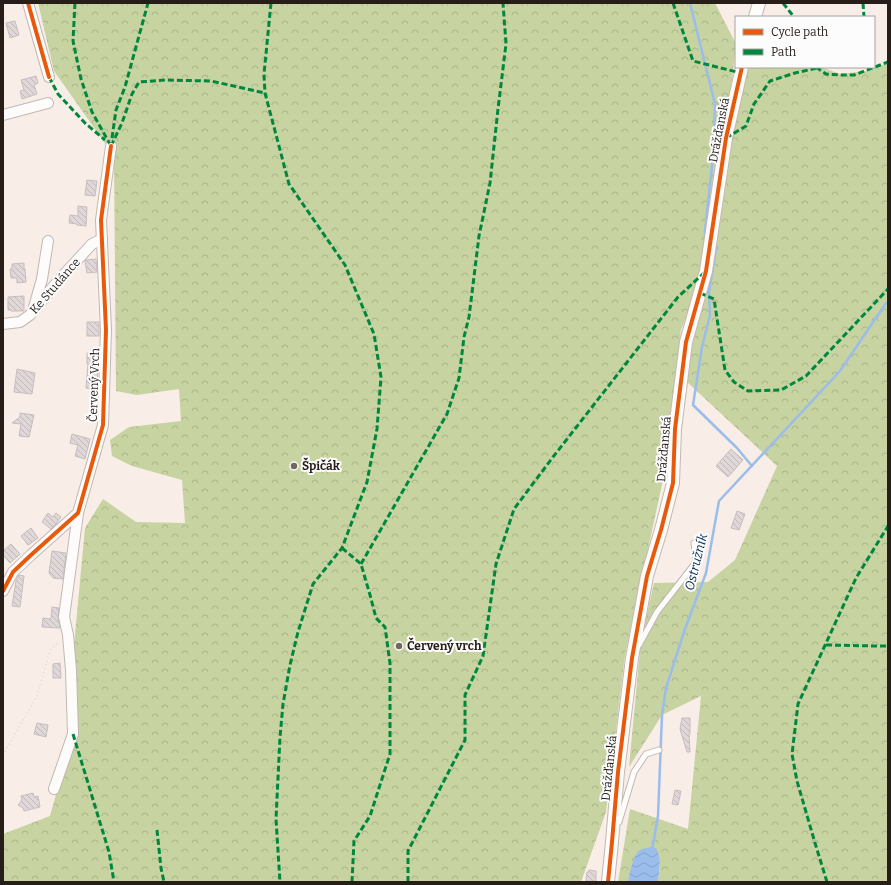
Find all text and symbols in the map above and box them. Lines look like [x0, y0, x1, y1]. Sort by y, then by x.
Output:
legend [735, 16, 875, 68]
text: Cycle path [771, 25, 829, 39]
text: Path [771, 45, 797, 59]
street label: Drážďanská [706, 96, 732, 164]
street label: Ke Studánce [27, 255, 83, 317]
street label: Červený Vrch [85, 347, 102, 422]
street label: Drážďanská [654, 415, 674, 482]
place label: Špičák [302, 457, 341, 473]
marker: Špičák [289, 461, 299, 471]
water label: Ostružník [682, 531, 711, 592]
place label: Červený vrch [407, 637, 482, 653]
marker: Červený vrch [394, 641, 404, 651]
street label: Drážďanská [599, 734, 619, 801]

